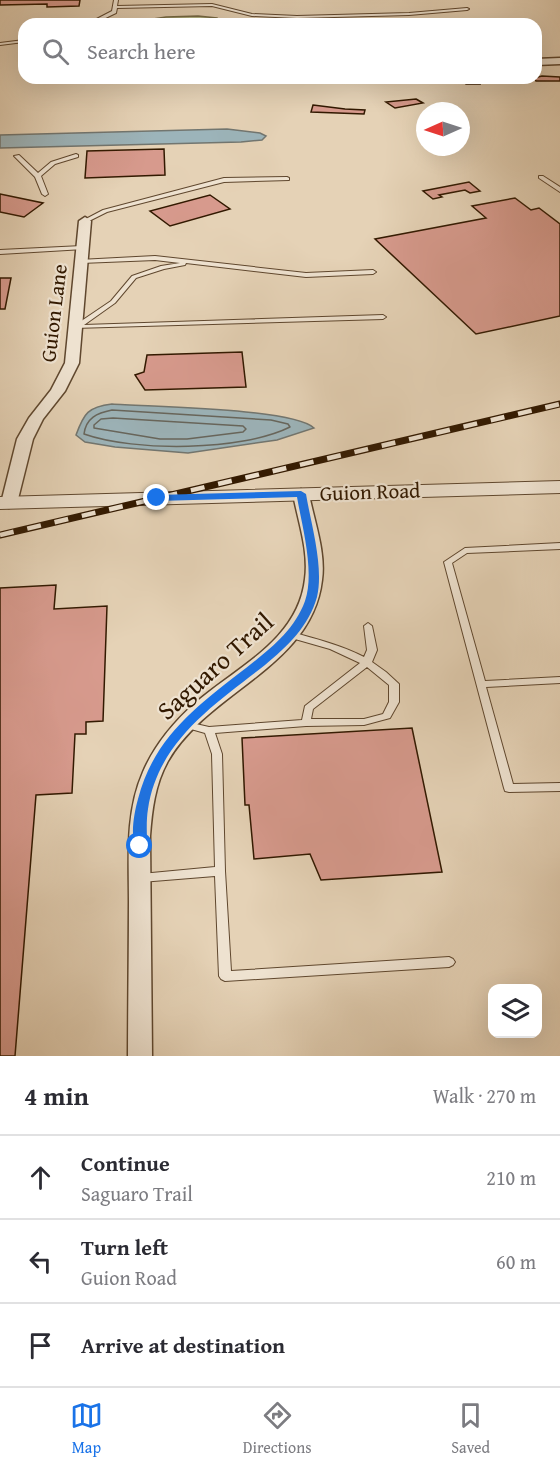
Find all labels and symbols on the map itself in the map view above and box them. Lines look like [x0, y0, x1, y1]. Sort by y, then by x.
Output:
north arrow [416, 102, 470, 156]
street label: Guion Lane [32, 262, 75, 364]
street label: Guion Road [319, 474, 422, 509]
route end [143, 484, 169, 510]
street label: Saguaro Trail [148, 602, 282, 729]
route start [126, 832, 152, 858]

